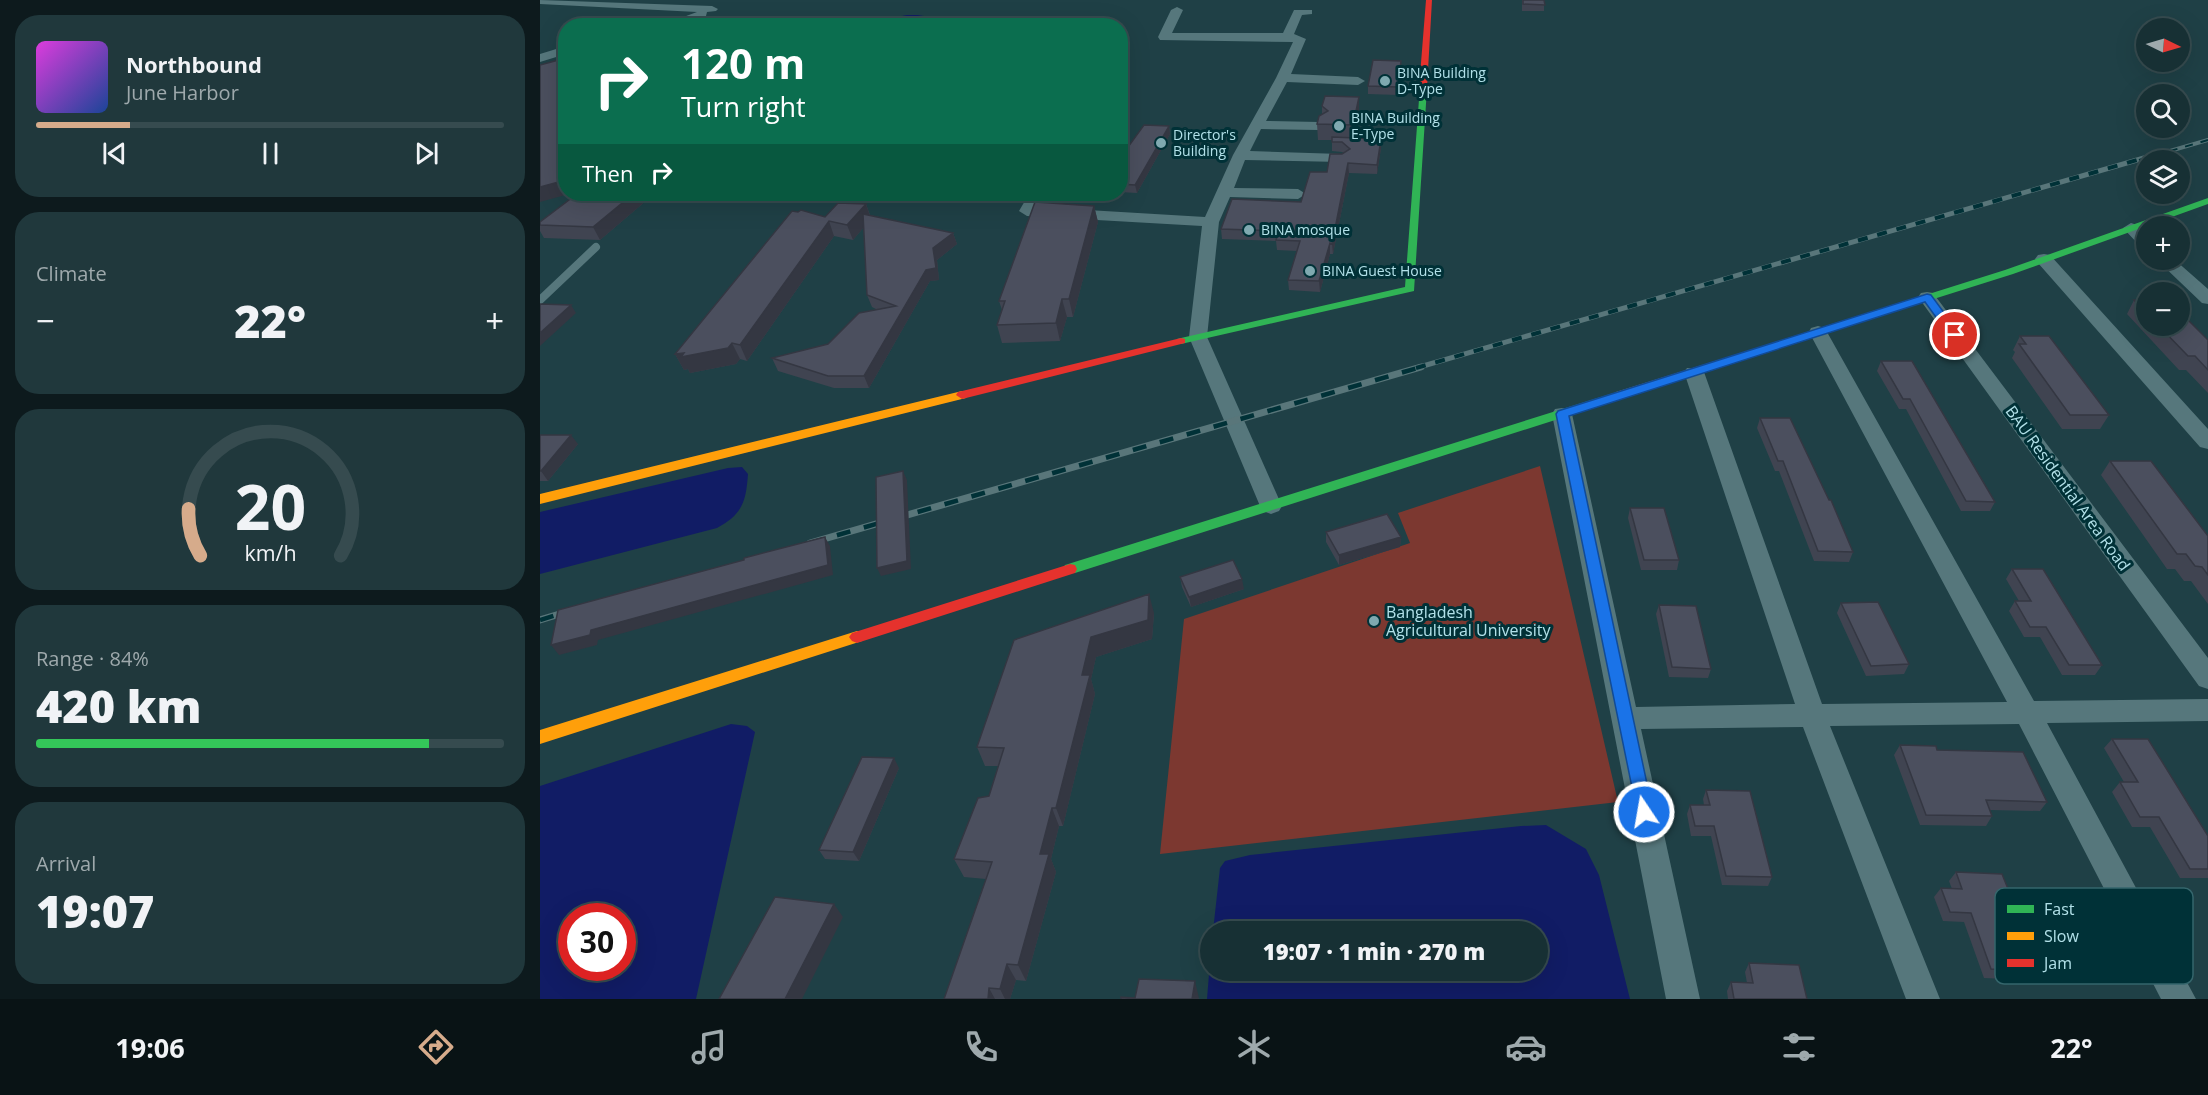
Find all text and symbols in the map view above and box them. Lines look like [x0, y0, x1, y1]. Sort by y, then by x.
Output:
north arrow [2136, 18, 2190, 72]
map controls [2136, 18, 2190, 336]
text: 120 m [681, 34, 805, 91]
icon: right [582, 42, 660, 120]
text: Northbound [126, 49, 262, 79]
place label: BINA Building D-Type [1397, 63, 1486, 98]
marker: BINA Building D-Type [1378, 74, 1392, 88]
text: June Harbor [126, 79, 239, 106]
button: search [2136, 84, 2190, 138]
text: Turn right [681, 88, 806, 125]
place label: BINA Building E-Type [1351, 108, 1440, 143]
marker: BINA Building E-Type [1332, 119, 1346, 133]
place label: Director's Building [1173, 125, 1236, 160]
marker: Director's Building [1154, 136, 1168, 150]
icon: previous [98, 137, 131, 170]
icon: pause [254, 137, 287, 170]
icon: next [410, 137, 443, 170]
button: layers [2136, 150, 2190, 204]
icon: right [645, 156, 678, 189]
text: Then [582, 158, 633, 188]
button: + [2136, 216, 2190, 270]
place label: BINA mosque [1261, 220, 1350, 239]
marker: BINA mosque [1242, 223, 1256, 237]
text: Climate [36, 260, 107, 287]
place label: BINA Guest House [1322, 261, 1442, 280]
marker: BINA Guest House [1303, 264, 1317, 278]
button: − [2136, 282, 2190, 336]
text: 22° [234, 290, 306, 351]
text: − [36, 298, 55, 343]
text: + [485, 298, 504, 343]
pin [1929, 309, 1980, 360]
icon: arrive [1938, 318, 1971, 351]
street label: BAU Residential Area Road [2001, 401, 2135, 575]
text: 20 [234, 464, 306, 549]
text: km/h [244, 539, 296, 568]
place label: Bangladesh Agricultural University [1386, 601, 1551, 641]
marker: Bangladesh Agricultural University [1367, 614, 1381, 628]
text: Range · 84% [36, 645, 149, 672]
text: 420 km [36, 675, 201, 736]
position arrow [1612, 780, 1676, 844]
text: Arrival [36, 850, 96, 877]
text: 19:07 [36, 880, 154, 941]
legend [1995, 888, 2193, 984]
text: Fast [2044, 898, 2075, 920]
speed limit sign: 30 [558, 903, 636, 981]
text: Slow [2044, 925, 2079, 947]
text: 19:07 · 1 min · 270 m [1263, 936, 1485, 966]
text: Jam [2042, 952, 2072, 974]
icon: directions [415, 1026, 457, 1068]
icon: music [688, 1026, 730, 1068]
icon: phone [960, 1026, 1002, 1068]
icon: climate [1233, 1026, 1275, 1068]
icon: car [1505, 1026, 1547, 1068]
icon: filters [1778, 1026, 1820, 1068]
text: 19:06 [115, 1029, 185, 1066]
text: 22° [2050, 1029, 2093, 1066]

